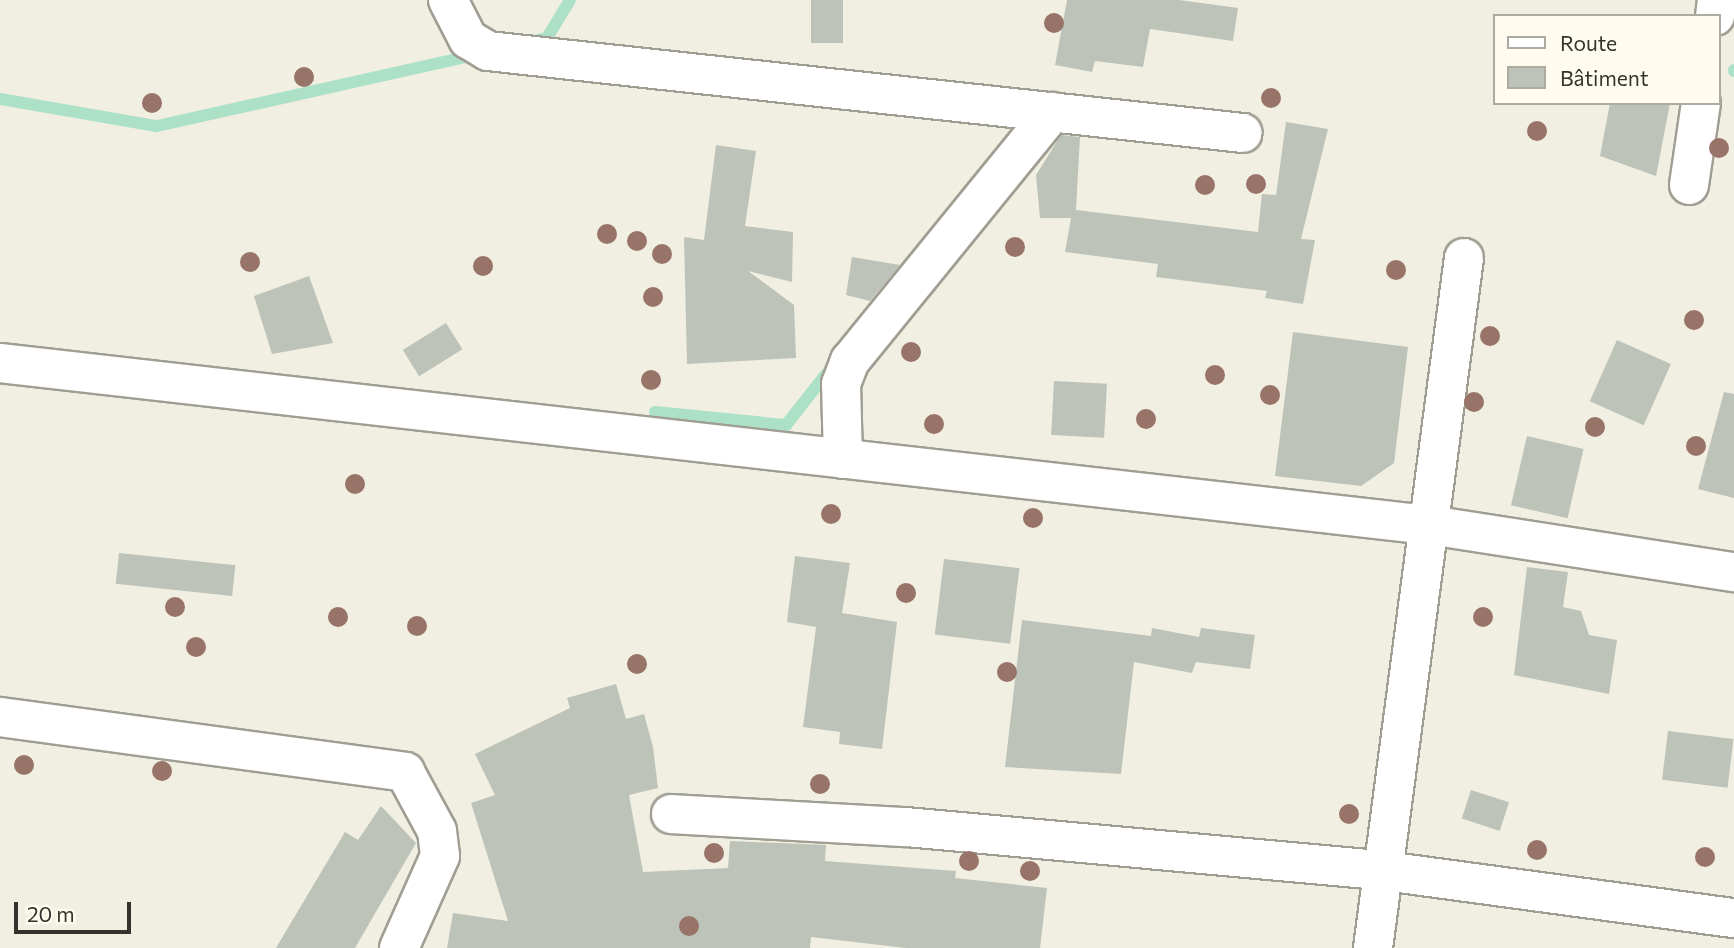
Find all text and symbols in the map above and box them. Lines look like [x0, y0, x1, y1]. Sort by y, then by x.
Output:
legend [1492, 14, 1720, 105]
text: Route [1560, 30, 1617, 55]
text: Bâtiment [1560, 65, 1649, 90]
scale bar [18, 888, 135, 932]
text: 20 m [27, 901, 75, 926]

